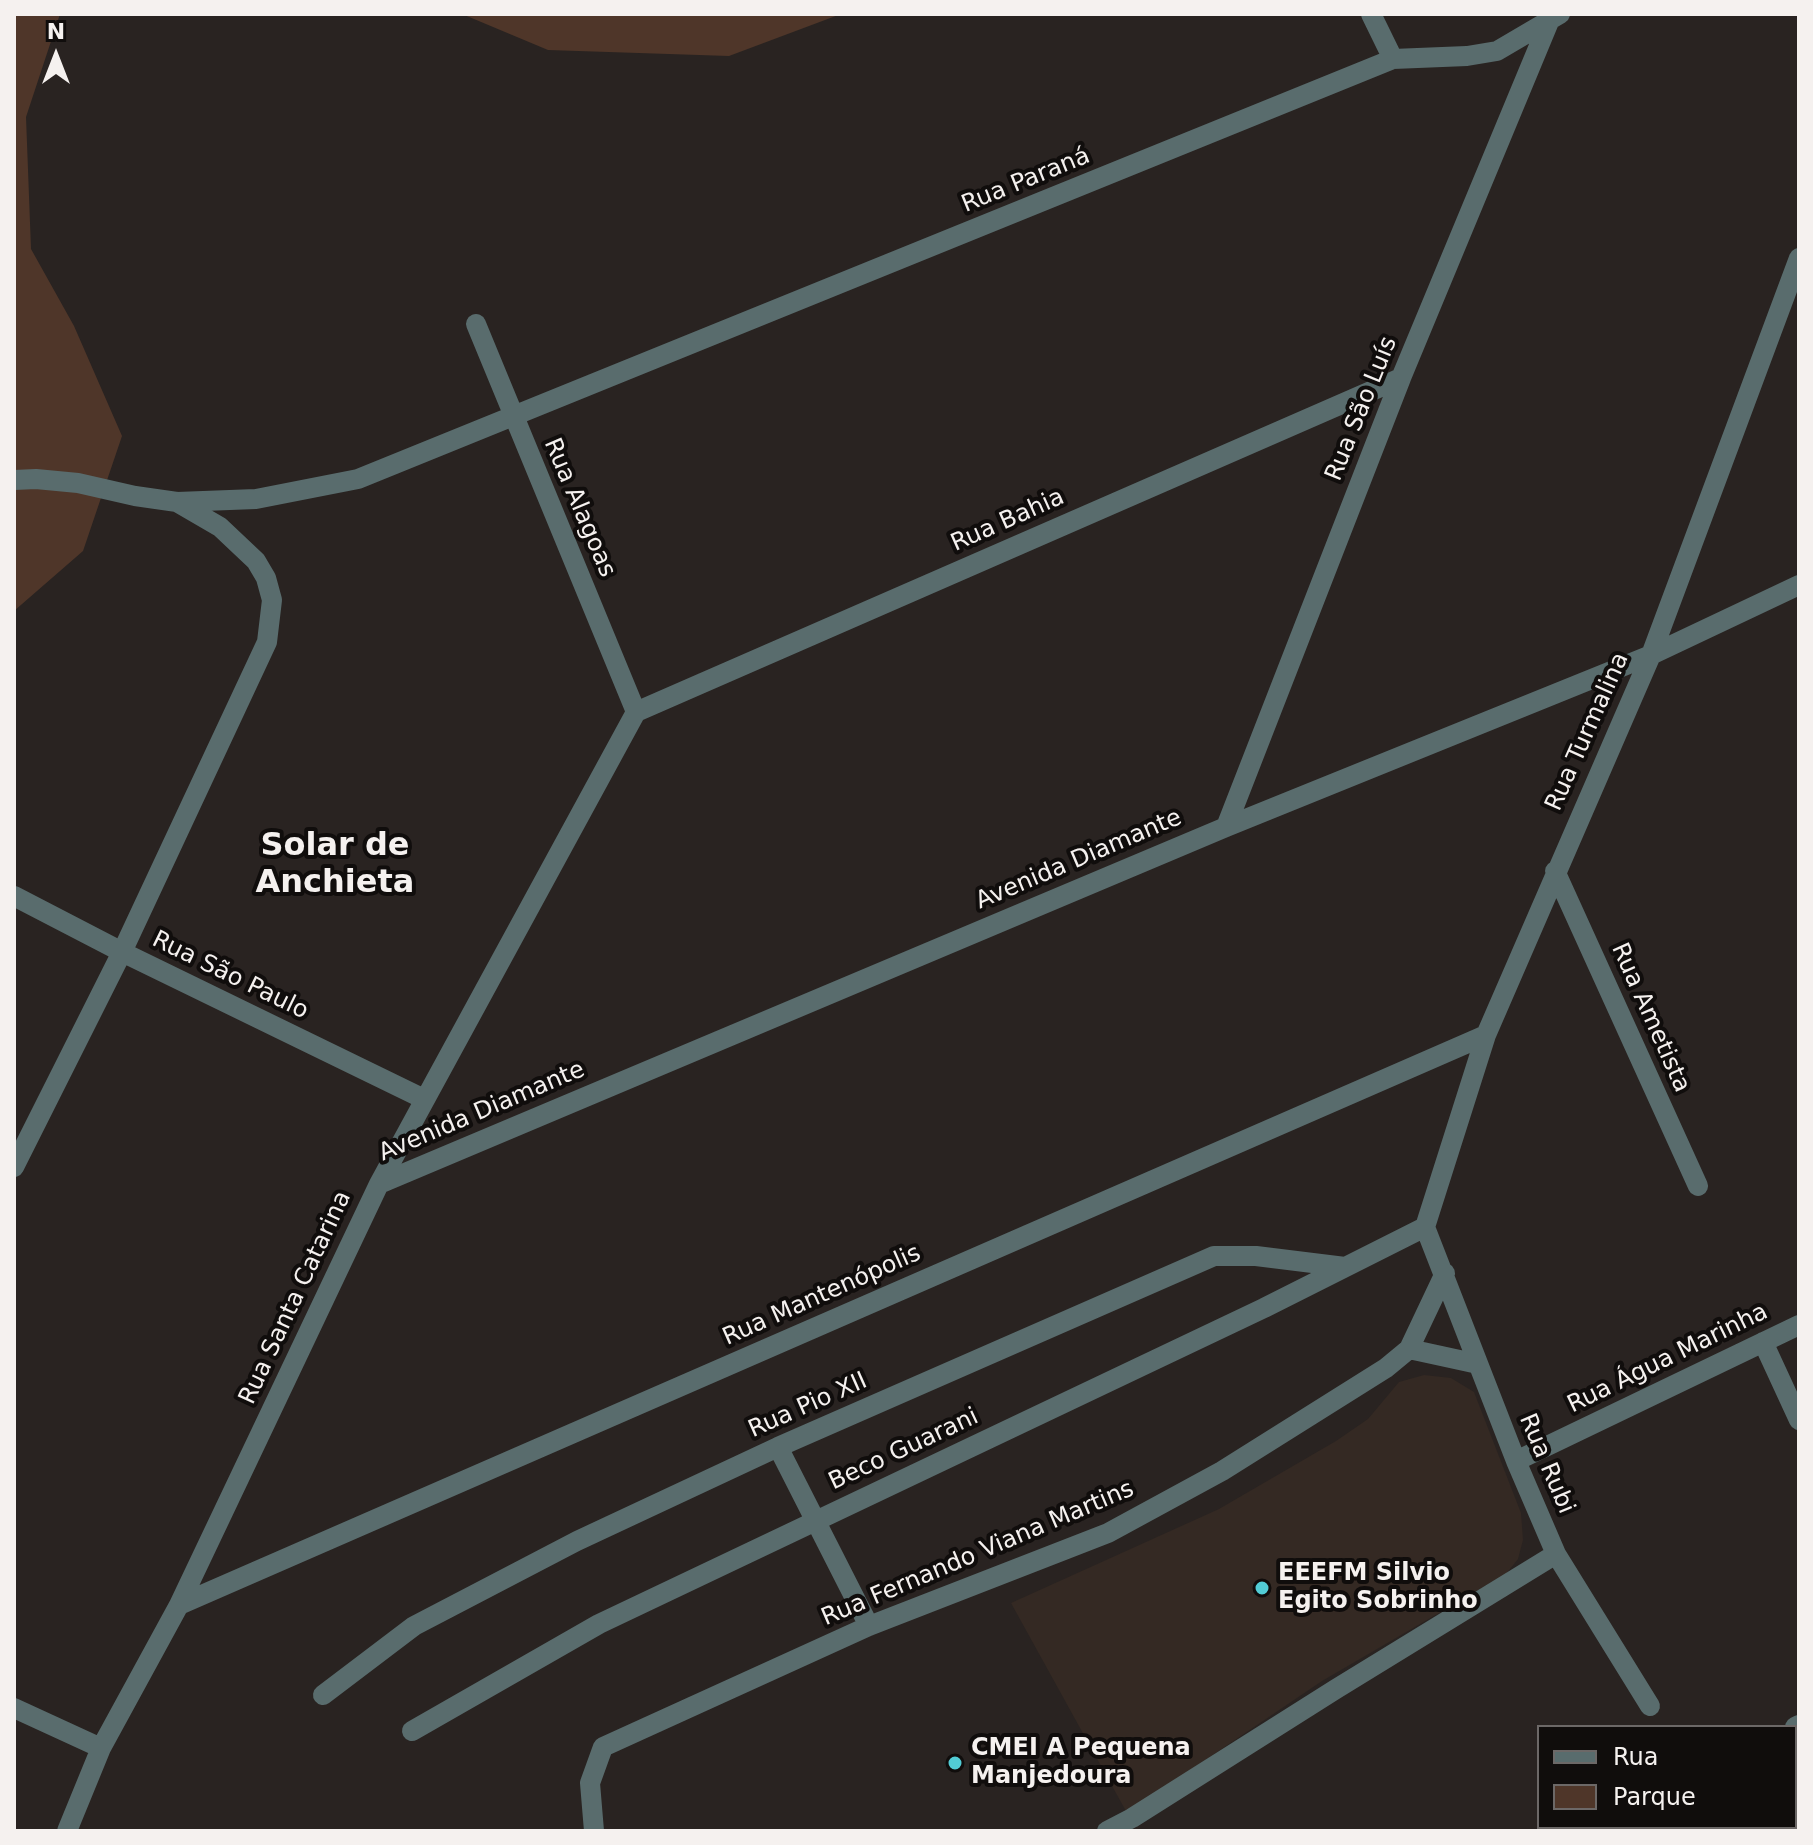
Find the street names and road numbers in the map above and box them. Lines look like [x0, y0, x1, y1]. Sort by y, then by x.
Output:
street label: Rua Paraná [958, 142, 1094, 220]
street label: Rua São Luís [1320, 333, 1404, 485]
street label: Rua Alagoas [537, 434, 621, 582]
street label: Rua Bahia [947, 483, 1069, 559]
street label: Rua Turmalina [1540, 648, 1636, 816]
street label: Avenida Diamante [972, 804, 1186, 916]
street label: Rua São Paulo [147, 926, 313, 1026]
street label: Rua Ametista [1604, 939, 1696, 1097]
street label: Avenida Diamante [375, 1056, 589, 1168]
street label: Rua Santa Catarina [234, 1187, 358, 1409]
street label: Rua Mantenópolis [719, 1239, 925, 1353]
street label: Rua Água Marinha [1563, 1298, 1773, 1420]
street label: Rua Pio XII [744, 1367, 872, 1445]
street label: Beco Guarani [825, 1403, 983, 1497]
street label: Rua Rubi [1512, 1410, 1580, 1518]
street label: Rua Fernando Viana Martins [818, 1475, 1138, 1633]

